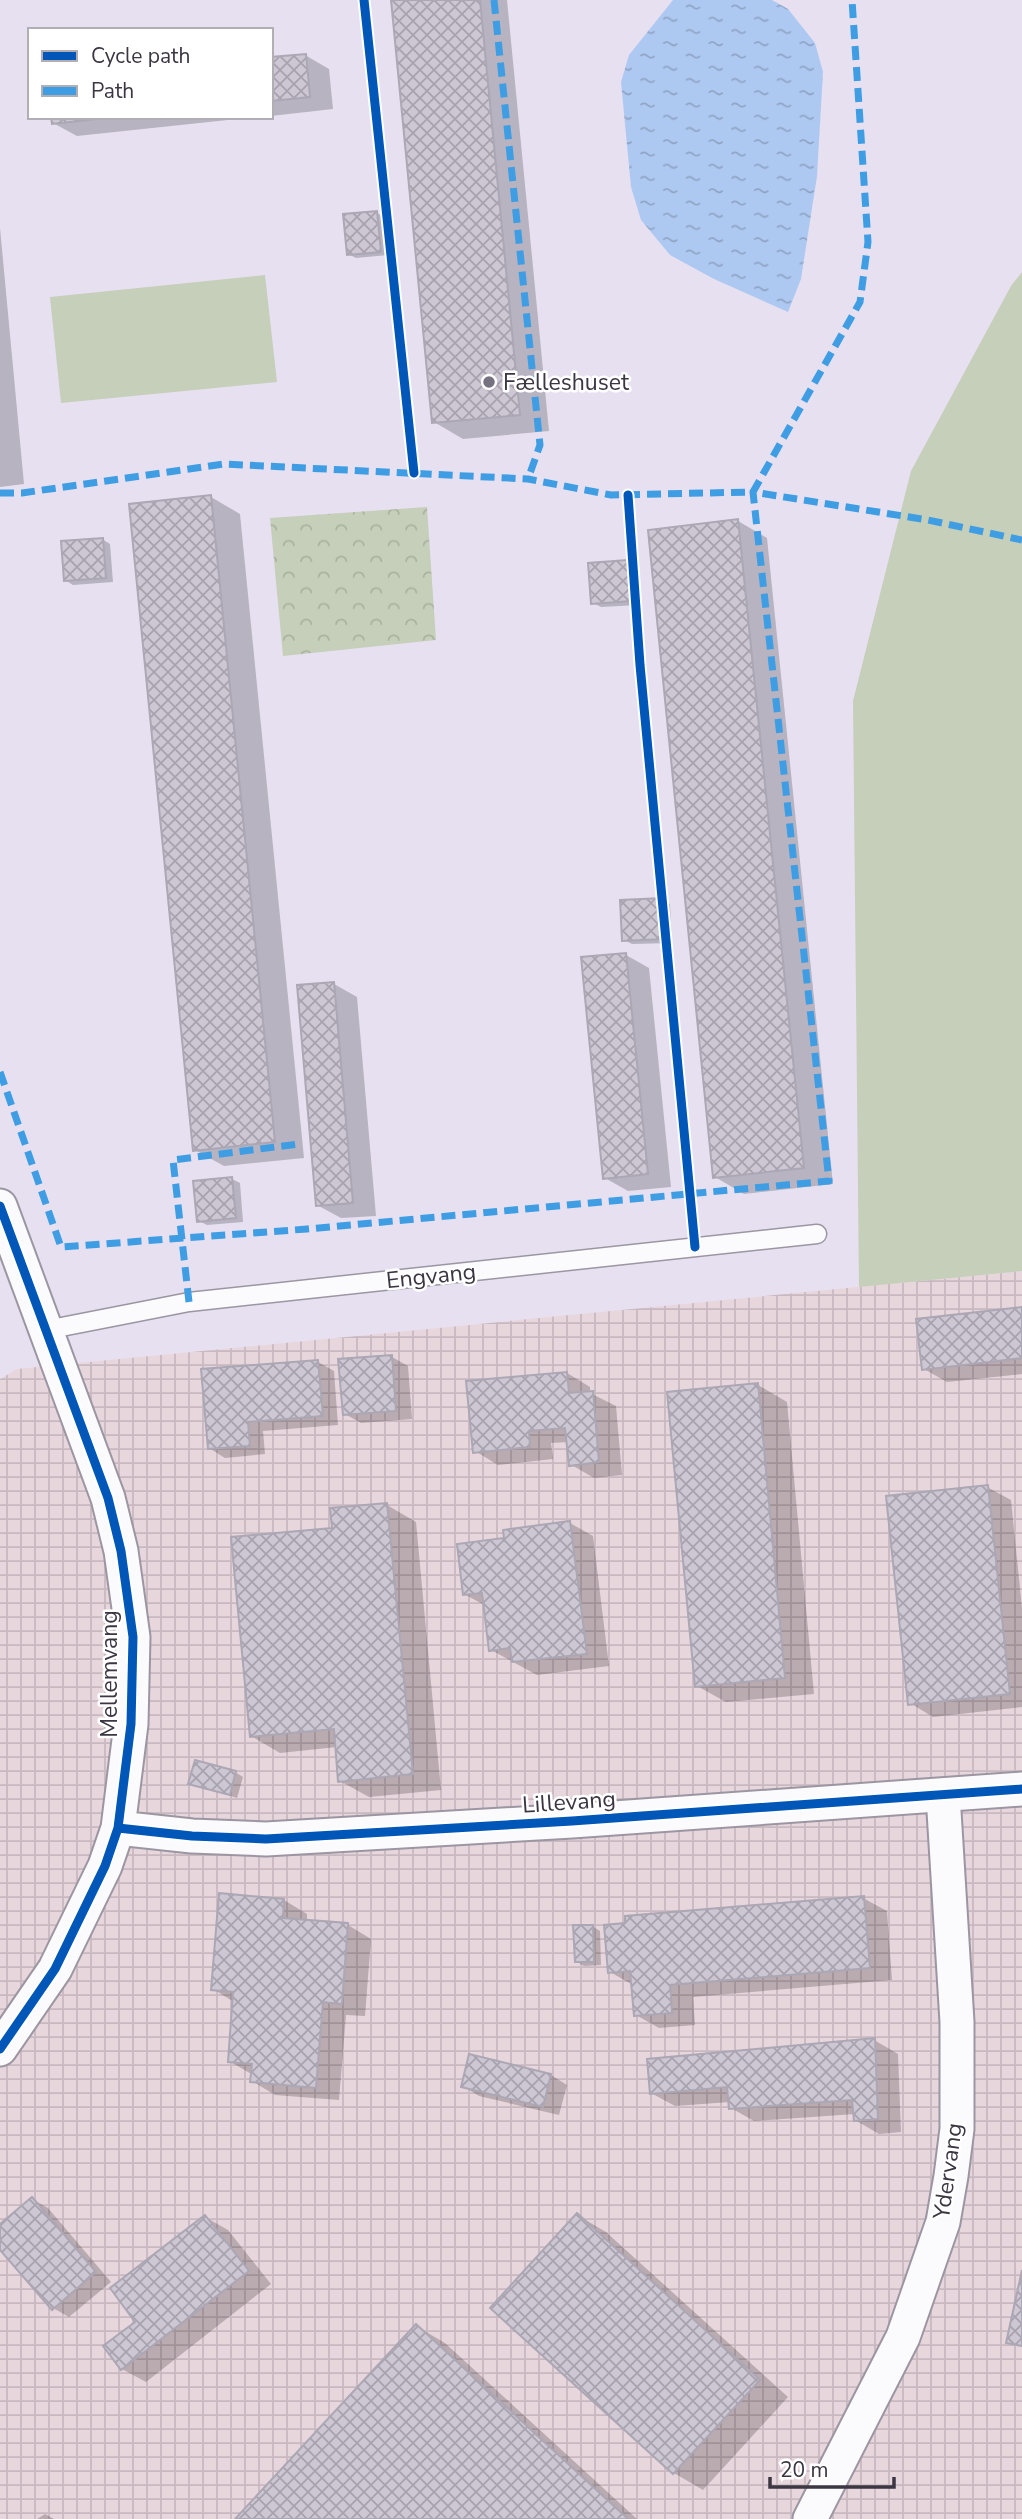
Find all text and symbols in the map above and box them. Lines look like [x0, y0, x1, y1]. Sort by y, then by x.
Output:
legend [28, 28, 273, 119]
text: Cycle path [91, 42, 190, 70]
text: Path [91, 77, 134, 105]
place label: Fælleshuset [503, 367, 630, 398]
marker: Fælleshuset [481, 374, 497, 390]
street label: Engvang [384, 1256, 478, 1296]
street label: Mellemvang [94, 1610, 125, 1738]
street label: Lillevang [521, 1783, 617, 1821]
street label: Ydervang [926, 2121, 970, 2222]
scale bar [770, 2446, 894, 2490]
text: 20 m [780, 2456, 829, 2484]

